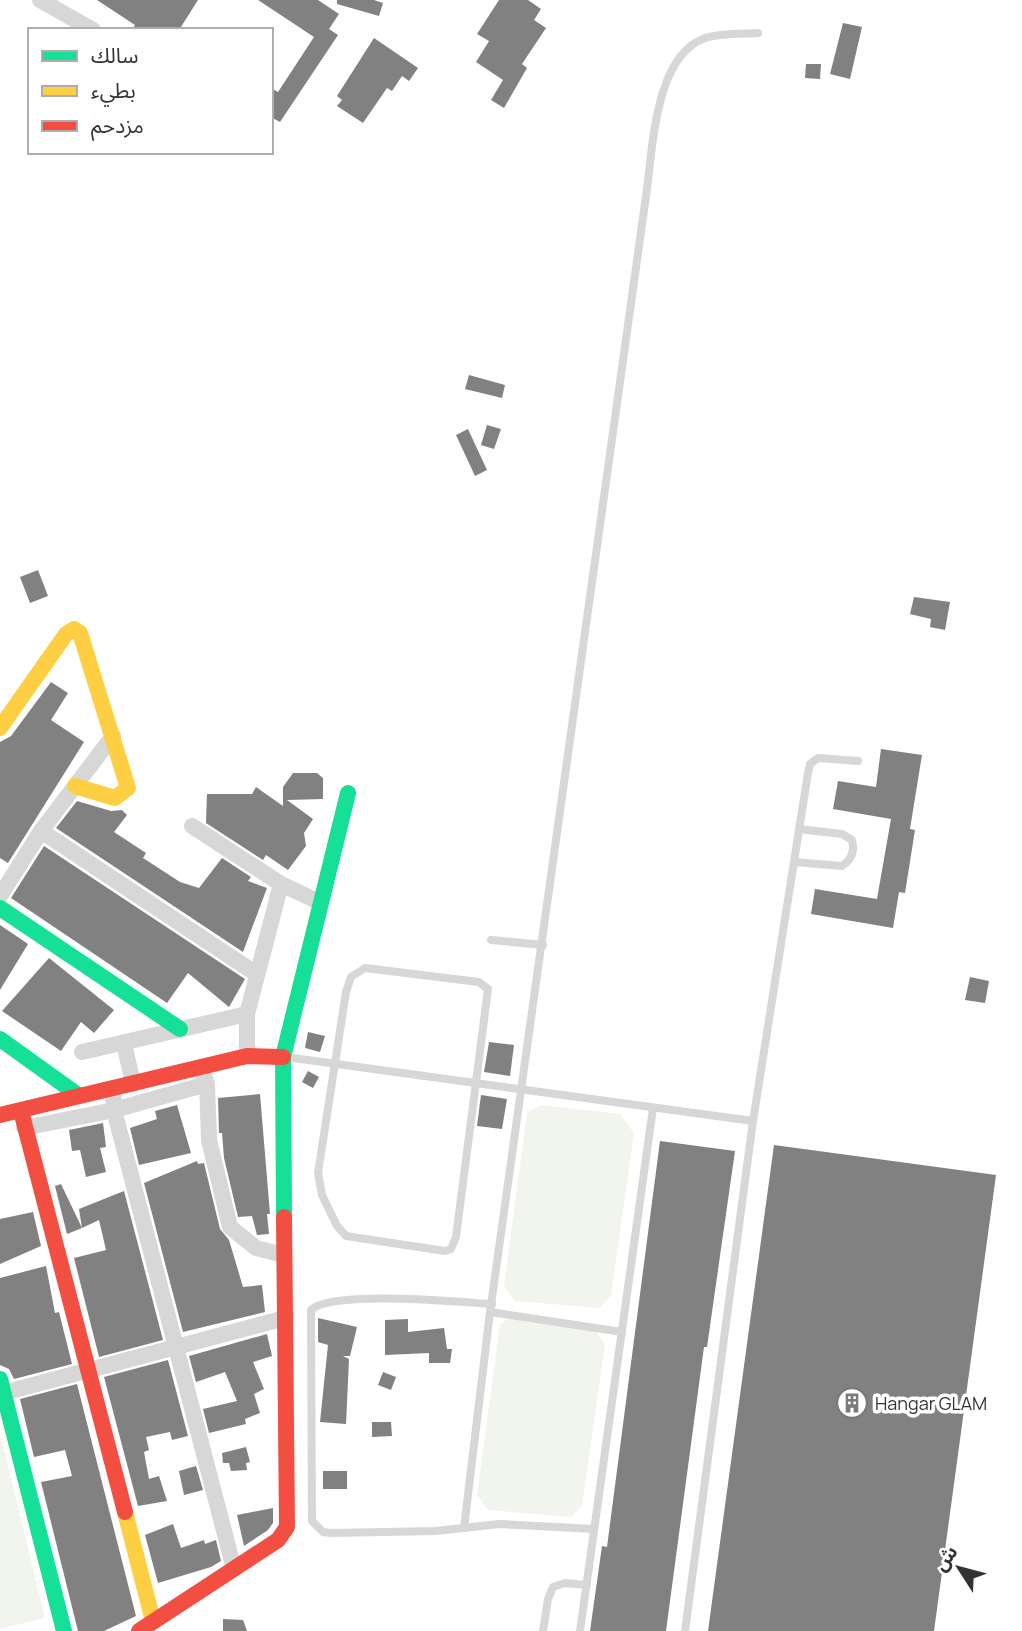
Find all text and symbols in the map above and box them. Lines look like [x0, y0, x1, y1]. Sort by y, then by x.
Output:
legend [28, 28, 273, 154]
text: سالك [91, 41, 138, 69]
text: بطيء [91, 76, 136, 107]
text: مزدحم [91, 111, 144, 141]
building icon: Hangar GLAM [835, 1386, 869, 1420]
place label: Hangar GLAM [875, 1391, 987, 1415]
north arrow [924, 1533, 994, 1603]
text: ش [927, 1540, 963, 1576]

